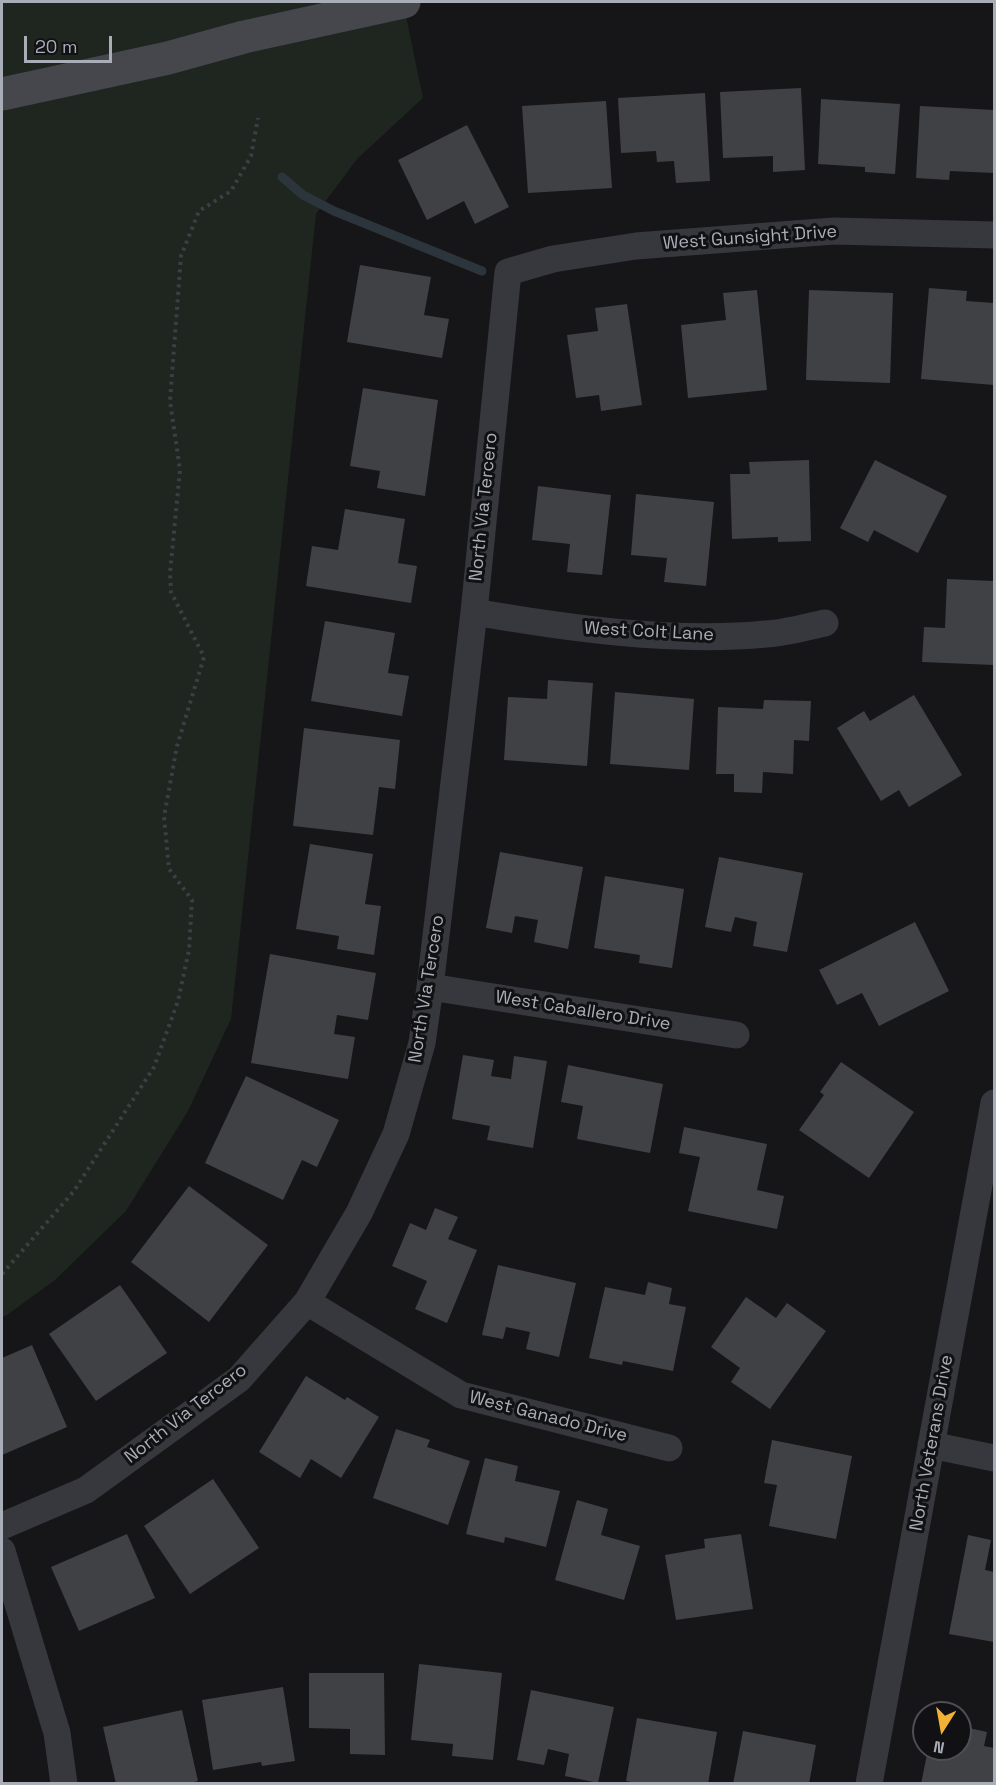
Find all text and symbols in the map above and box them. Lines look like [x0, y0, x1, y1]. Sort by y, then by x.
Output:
scale bar [27, 24, 116, 62]
text: 20 m [35, 35, 78, 58]
street label: West Gunsight Drive [662, 221, 838, 255]
street label: North Via Tercero [465, 432, 503, 582]
street label: West Colt Lane [583, 618, 715, 646]
street label: North Via Tercero [405, 914, 449, 1064]
street label: West Caballero Drive [494, 986, 672, 1036]
street label: North Veterans Drive [906, 1353, 958, 1533]
street label: North Via Tercero [121, 1360, 251, 1468]
street label: West Ganado Drive [467, 1387, 629, 1447]
north arrow [912, 1701, 972, 1761]
text: N [932, 1736, 946, 1759]

